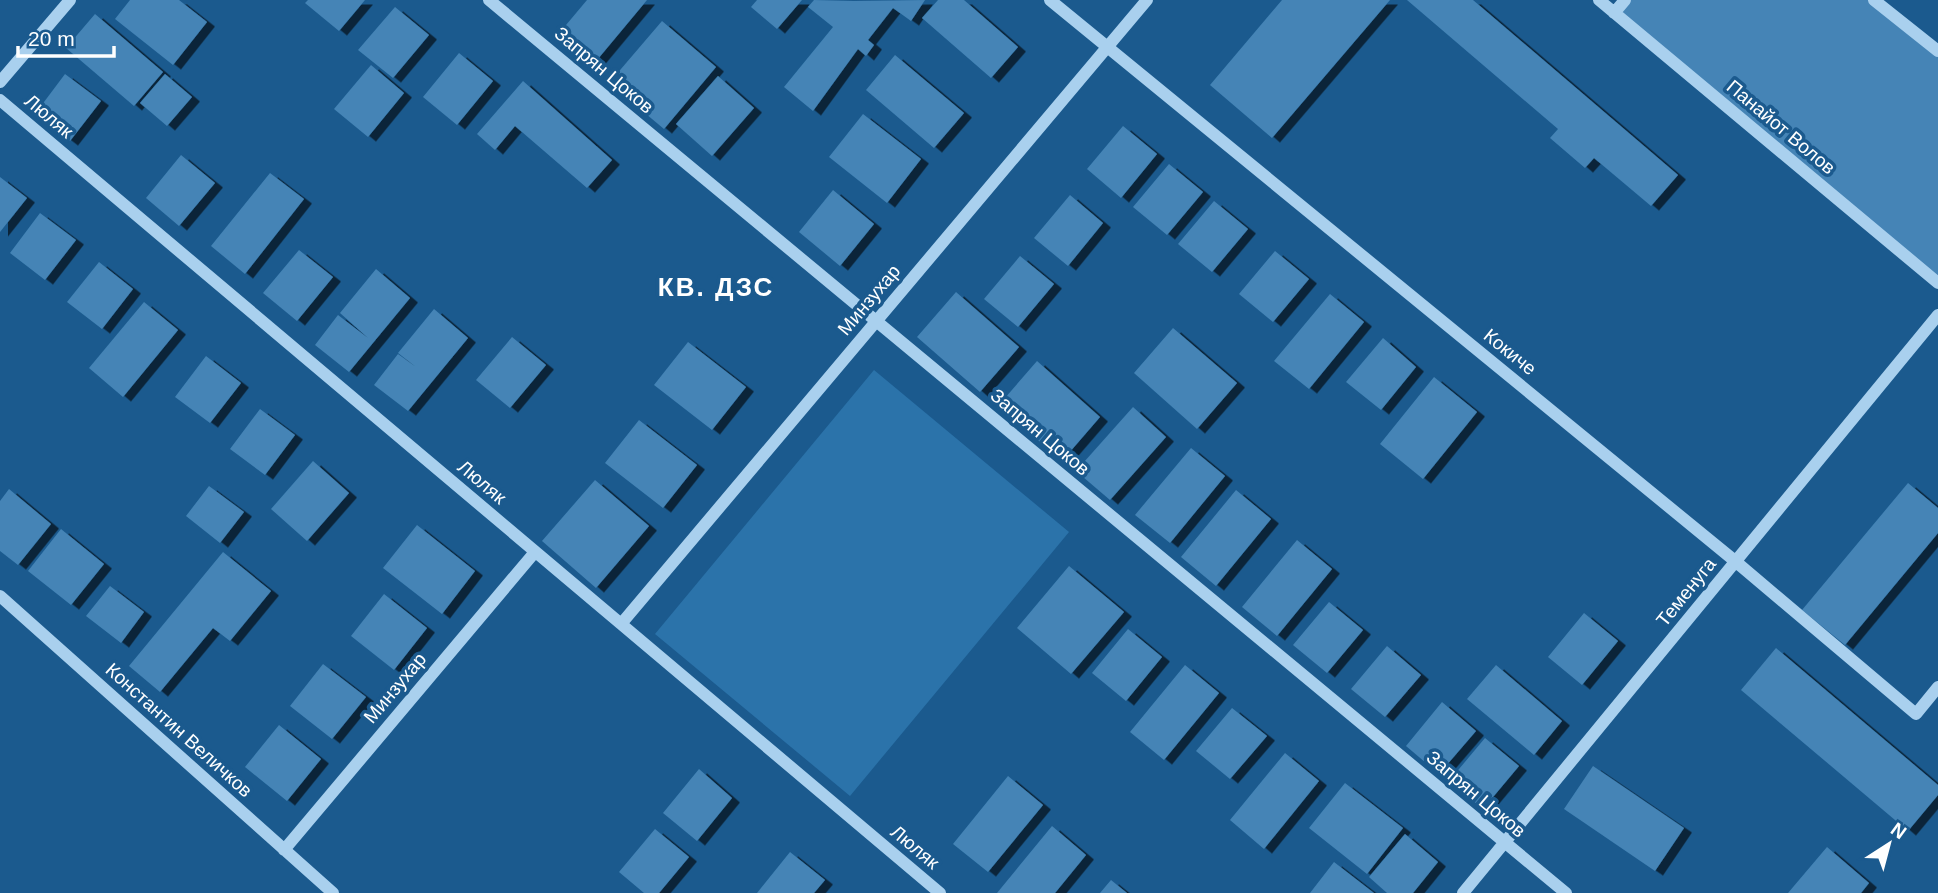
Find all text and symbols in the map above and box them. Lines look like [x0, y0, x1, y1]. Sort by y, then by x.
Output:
scale bar [18, 14, 114, 58]
street label: Запрян Цоков [550, 23, 658, 117]
text: 20 m [28, 27, 75, 50]
street label: Панайот Волов [1723, 76, 1839, 178]
street label: Люляк [21, 90, 78, 142]
street label: Минзухар [834, 261, 904, 339]
district label: КВ. ДЗС [658, 272, 774, 302]
street label: Кокиче [1480, 325, 1540, 379]
street label: Запрян Цоков [986, 385, 1094, 479]
street label: Люляк [454, 456, 511, 508]
street label: Теменуга [1652, 553, 1720, 630]
street label: Минзухар [360, 649, 430, 727]
street label: Константин Величков [101, 659, 257, 801]
street label: Запрян Цоков [1422, 747, 1530, 841]
north arrow [1854, 809, 1924, 879]
text: N [1887, 818, 1910, 843]
street label: Люляк [887, 821, 944, 873]

